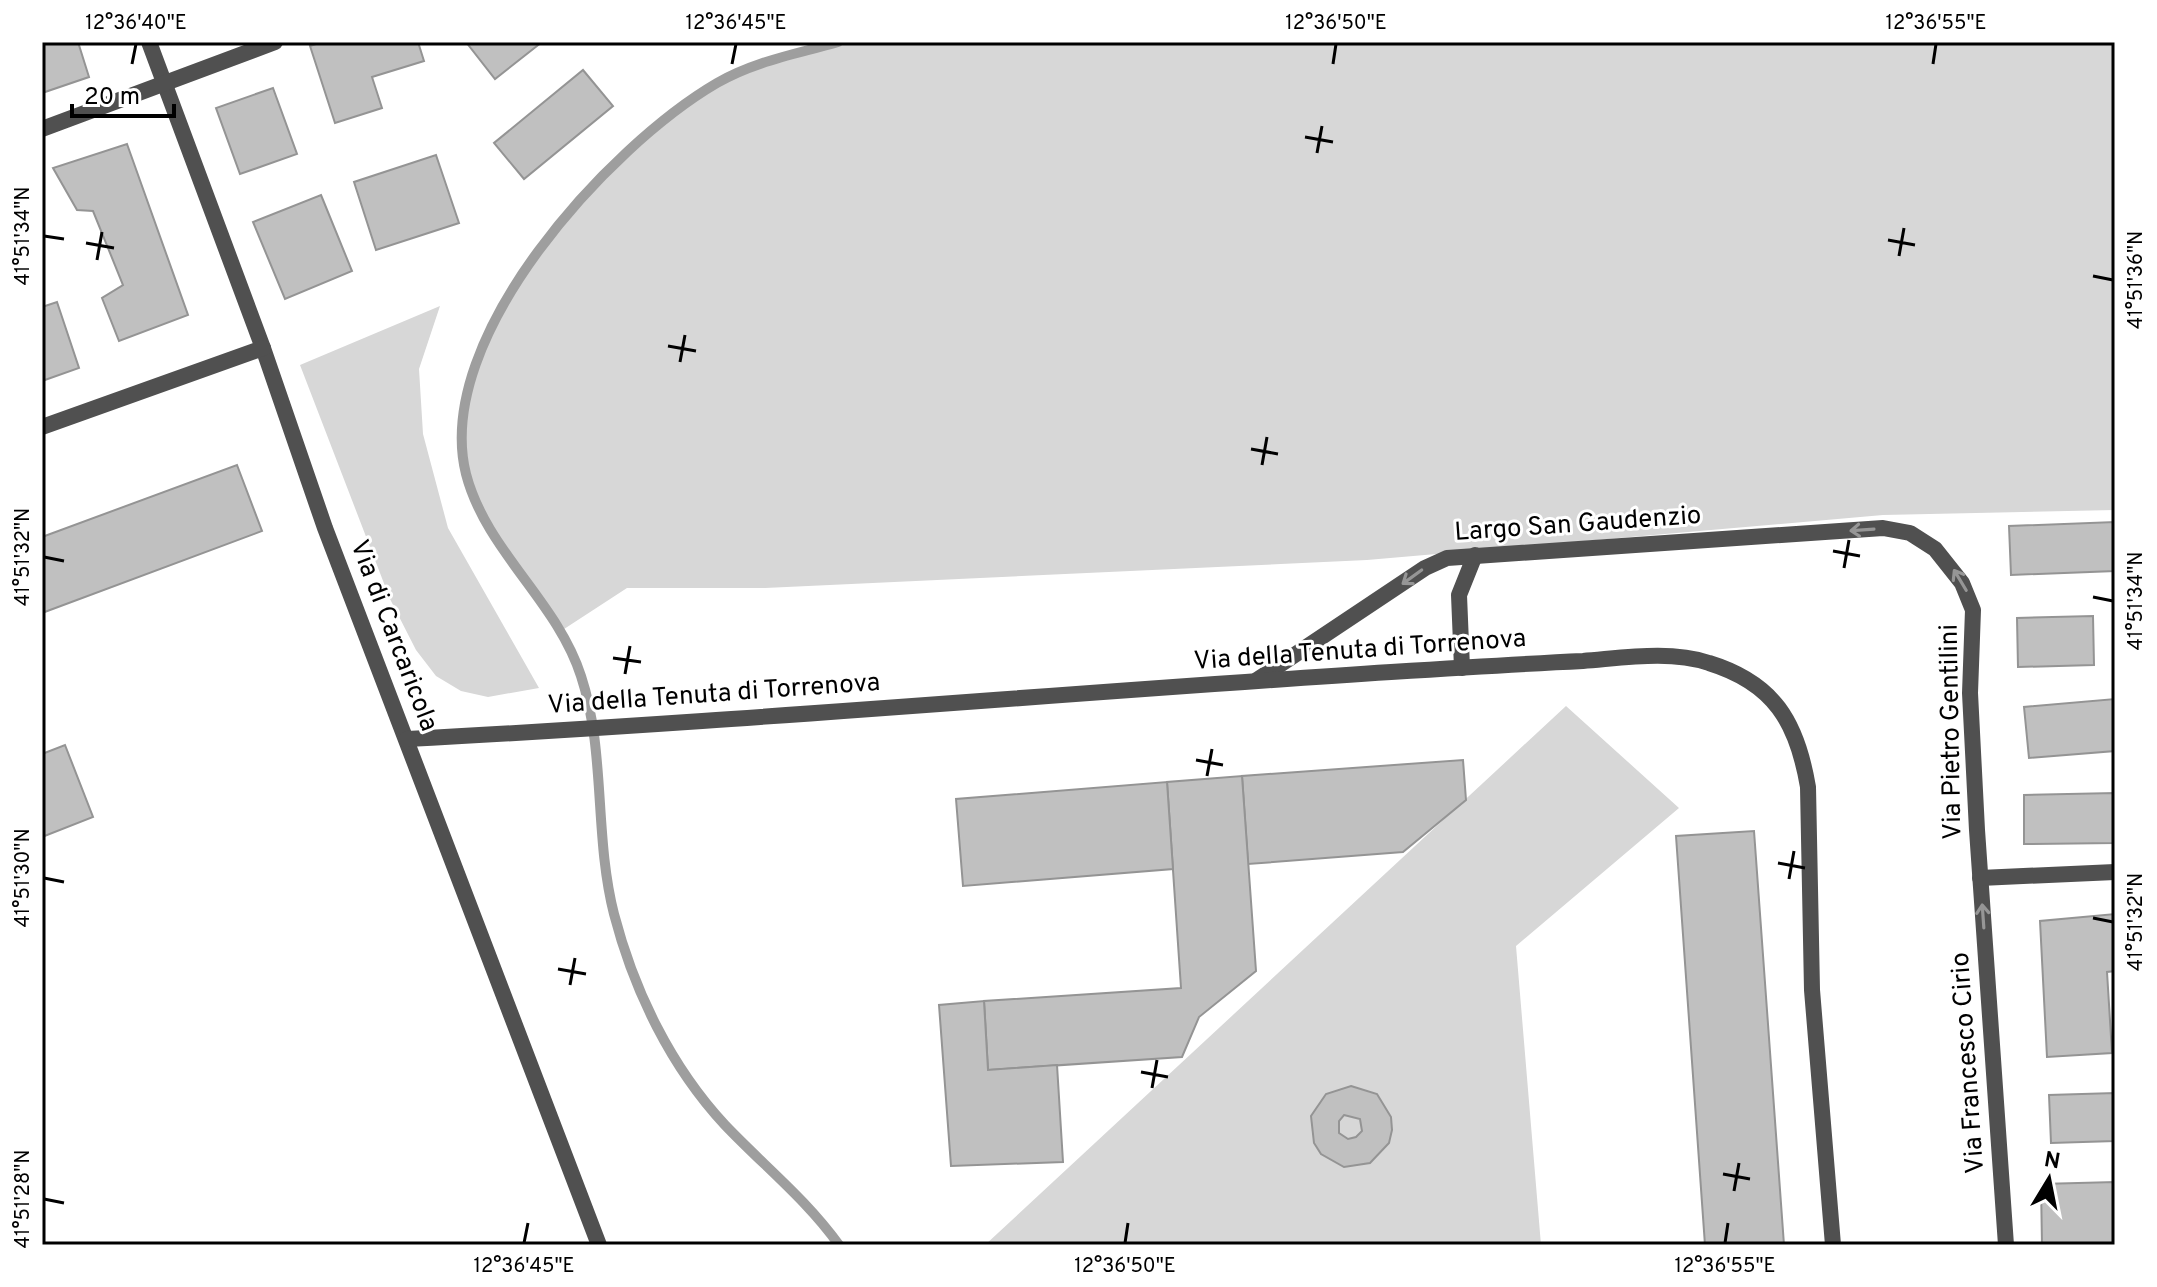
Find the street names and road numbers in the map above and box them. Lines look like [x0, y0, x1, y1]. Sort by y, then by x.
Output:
street label: Largo San Gaudenzio [1454, 500, 1702, 550]
street label: Via di Carcaricola [341, 536, 445, 736]
street label: Via della Tenuta di Torrenova [1193, 623, 1527, 679]
street label: Via Pietro Gentilini [1934, 624, 1970, 840]
street label: Via della Tenuta di Torrenova [547, 667, 881, 723]
street label: Via Francesco Cirio [1945, 951, 1993, 1175]

